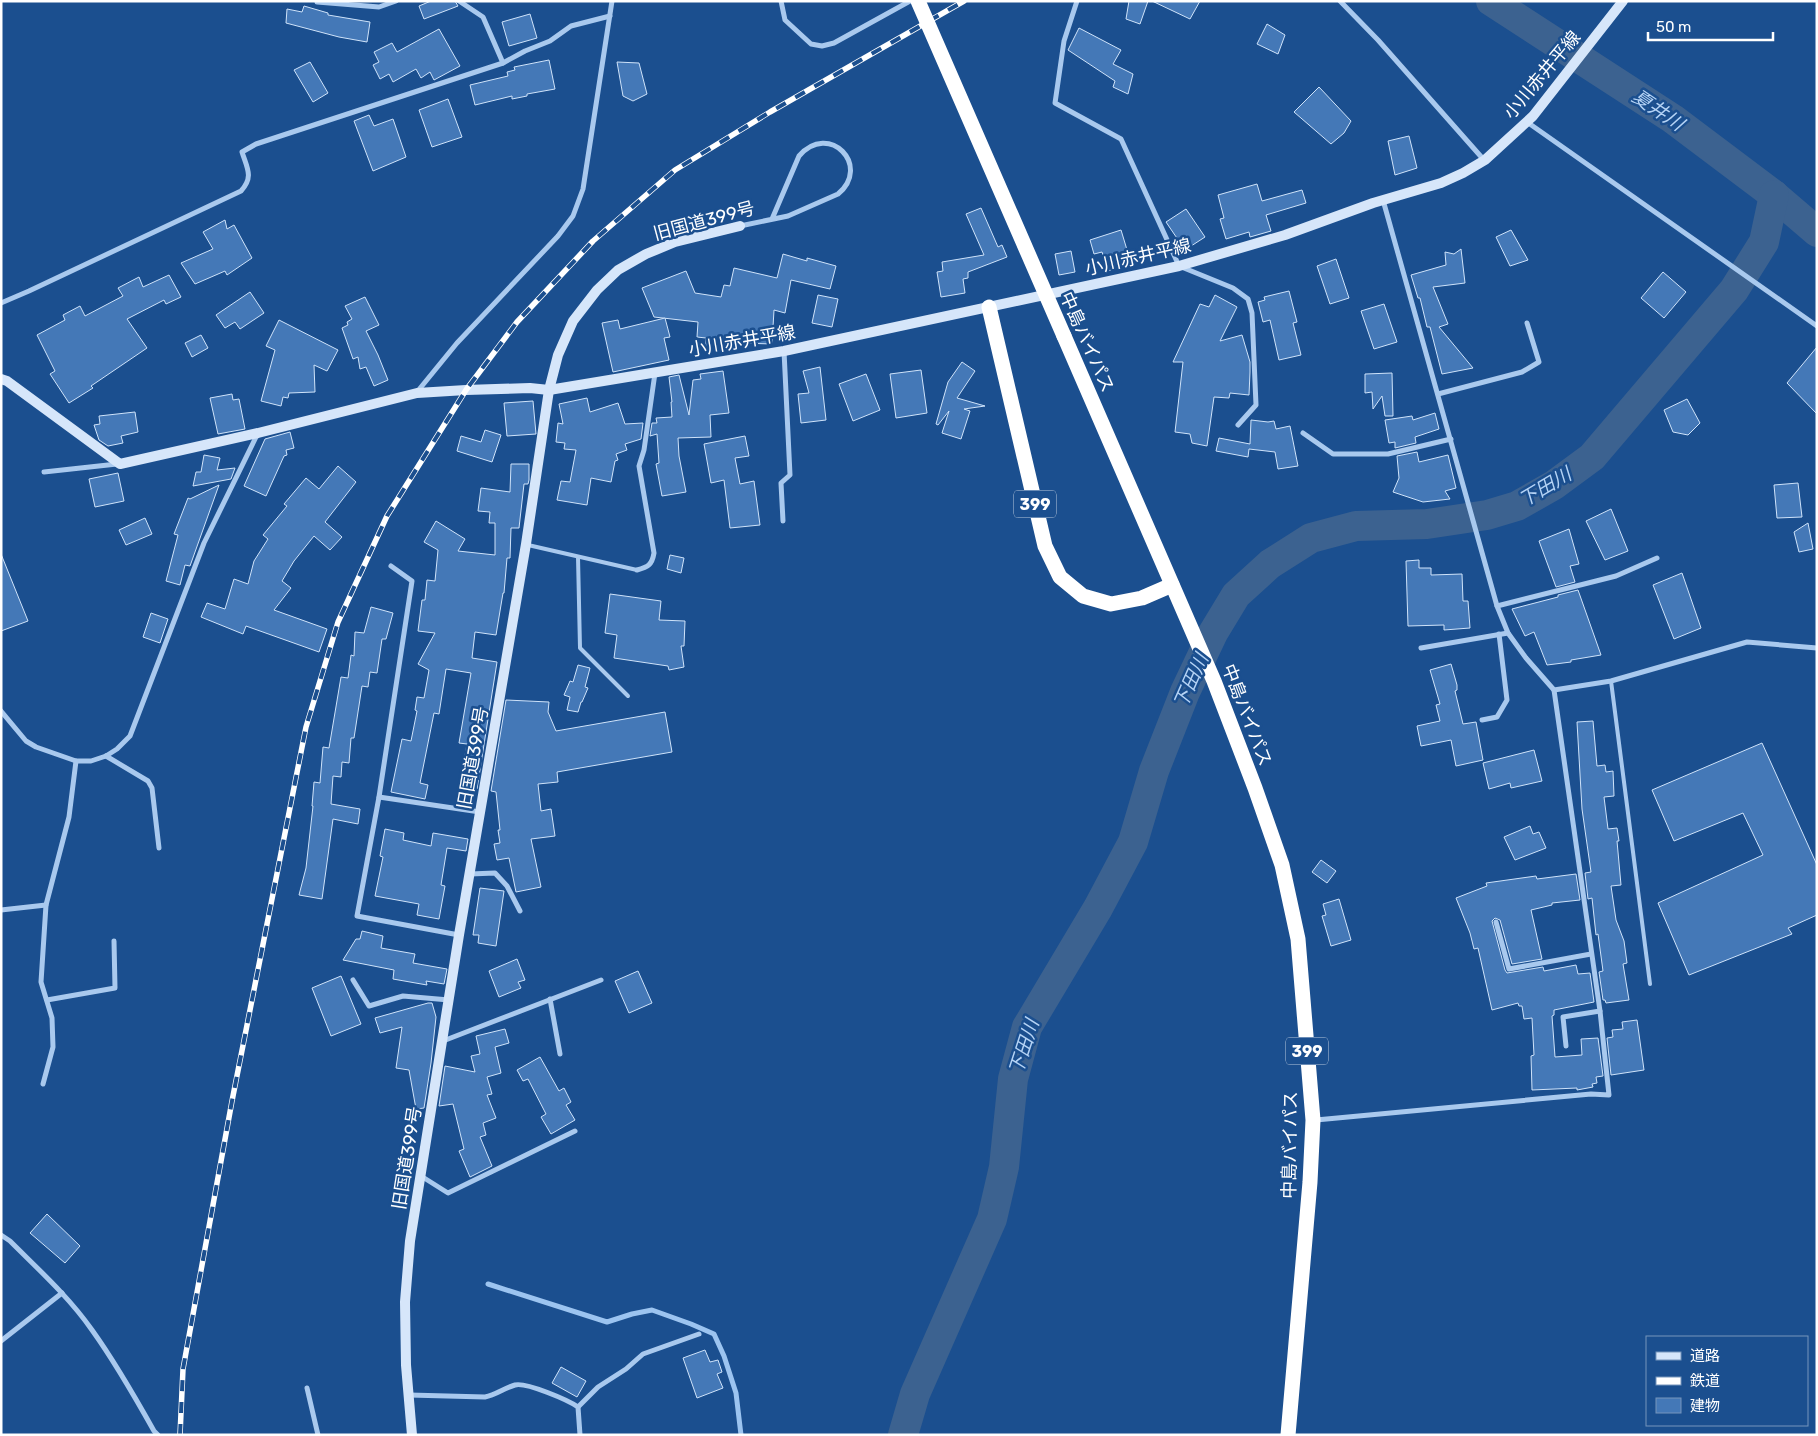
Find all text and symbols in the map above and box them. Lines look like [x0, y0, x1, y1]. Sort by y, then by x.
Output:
scale bar [1648, 10, 1773, 42]
text: 50 m [1656, 18, 1691, 36]
street label: 小川赤井平線 [1499, 27, 1585, 123]
water label: 夏井川 [1628, 85, 1690, 137]
street label: 旧国道399号 [651, 197, 757, 245]
street label: 小川赤井平線 [1083, 234, 1193, 280]
street label: 中島バイパス [1055, 288, 1119, 396]
street label: 小川赤井平線 [687, 321, 797, 361]
water label: 下田川 [1515, 461, 1577, 512]
road number: 399 [1014, 490, 1056, 518]
water label: 下田川 [1169, 648, 1214, 712]
street label: 中島バイパス [1217, 661, 1277, 769]
street label: 旧国道399号 [453, 705, 493, 811]
water label: 下田川 [1004, 1014, 1044, 1078]
road number: 399 [1286, 1038, 1328, 1064]
street label: 中島バイパス [1278, 1091, 1302, 1199]
street label: 旧国道399号 [388, 1105, 426, 1211]
legend [1646, 1336, 1808, 1426]
text: 道路 [1690, 1347, 1720, 1365]
text: 鉄道 [1690, 1372, 1720, 1390]
text: 建物 [1690, 1397, 1720, 1415]

